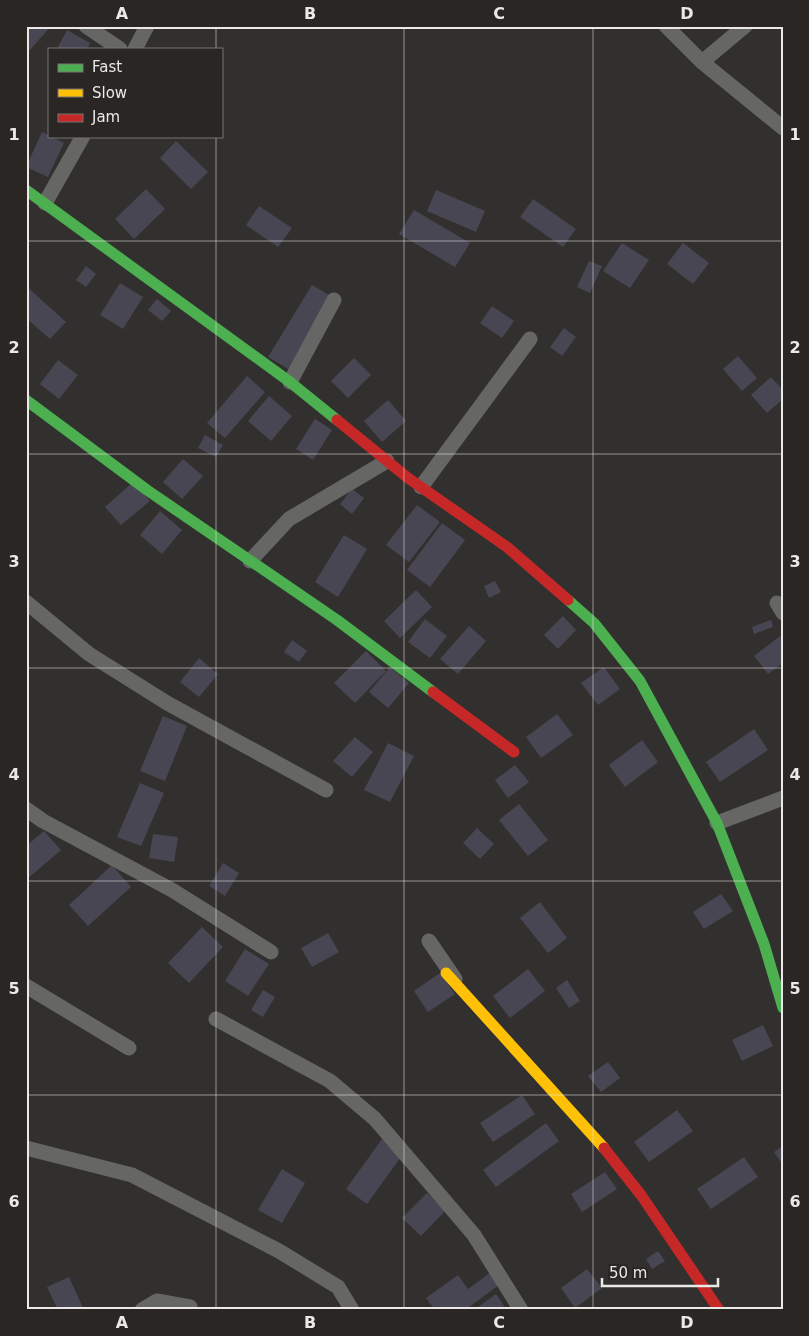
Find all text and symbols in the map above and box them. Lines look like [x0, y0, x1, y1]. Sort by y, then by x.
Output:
text: A [116, 4, 129, 23]
text: B [304, 4, 316, 23]
text: C [493, 4, 505, 23]
text: D [680, 4, 694, 23]
legend [48, 48, 222, 138]
text: Fast [92, 58, 122, 76]
text: Slow [92, 84, 127, 102]
text: Jam [91, 108, 120, 126]
text: 1 [8, 125, 20, 144]
text: 1 [789, 125, 801, 144]
text: 2 [8, 338, 20, 357]
text: 2 [789, 338, 801, 357]
text: 3 [8, 552, 20, 571]
text: 3 [789, 552, 801, 571]
text: 4 [8, 765, 20, 784]
text: 4 [789, 765, 801, 784]
text: 5 [8, 979, 20, 998]
text: 5 [789, 979, 801, 998]
text: 6 [8, 1192, 20, 1211]
text: 6 [789, 1192, 801, 1211]
scale bar [602, 1256, 718, 1288]
text: 50 m [609, 1264, 647, 1282]
text: A [116, 1313, 129, 1332]
text: B [304, 1313, 316, 1332]
text: C [493, 1313, 505, 1332]
text: D [680, 1313, 694, 1332]

